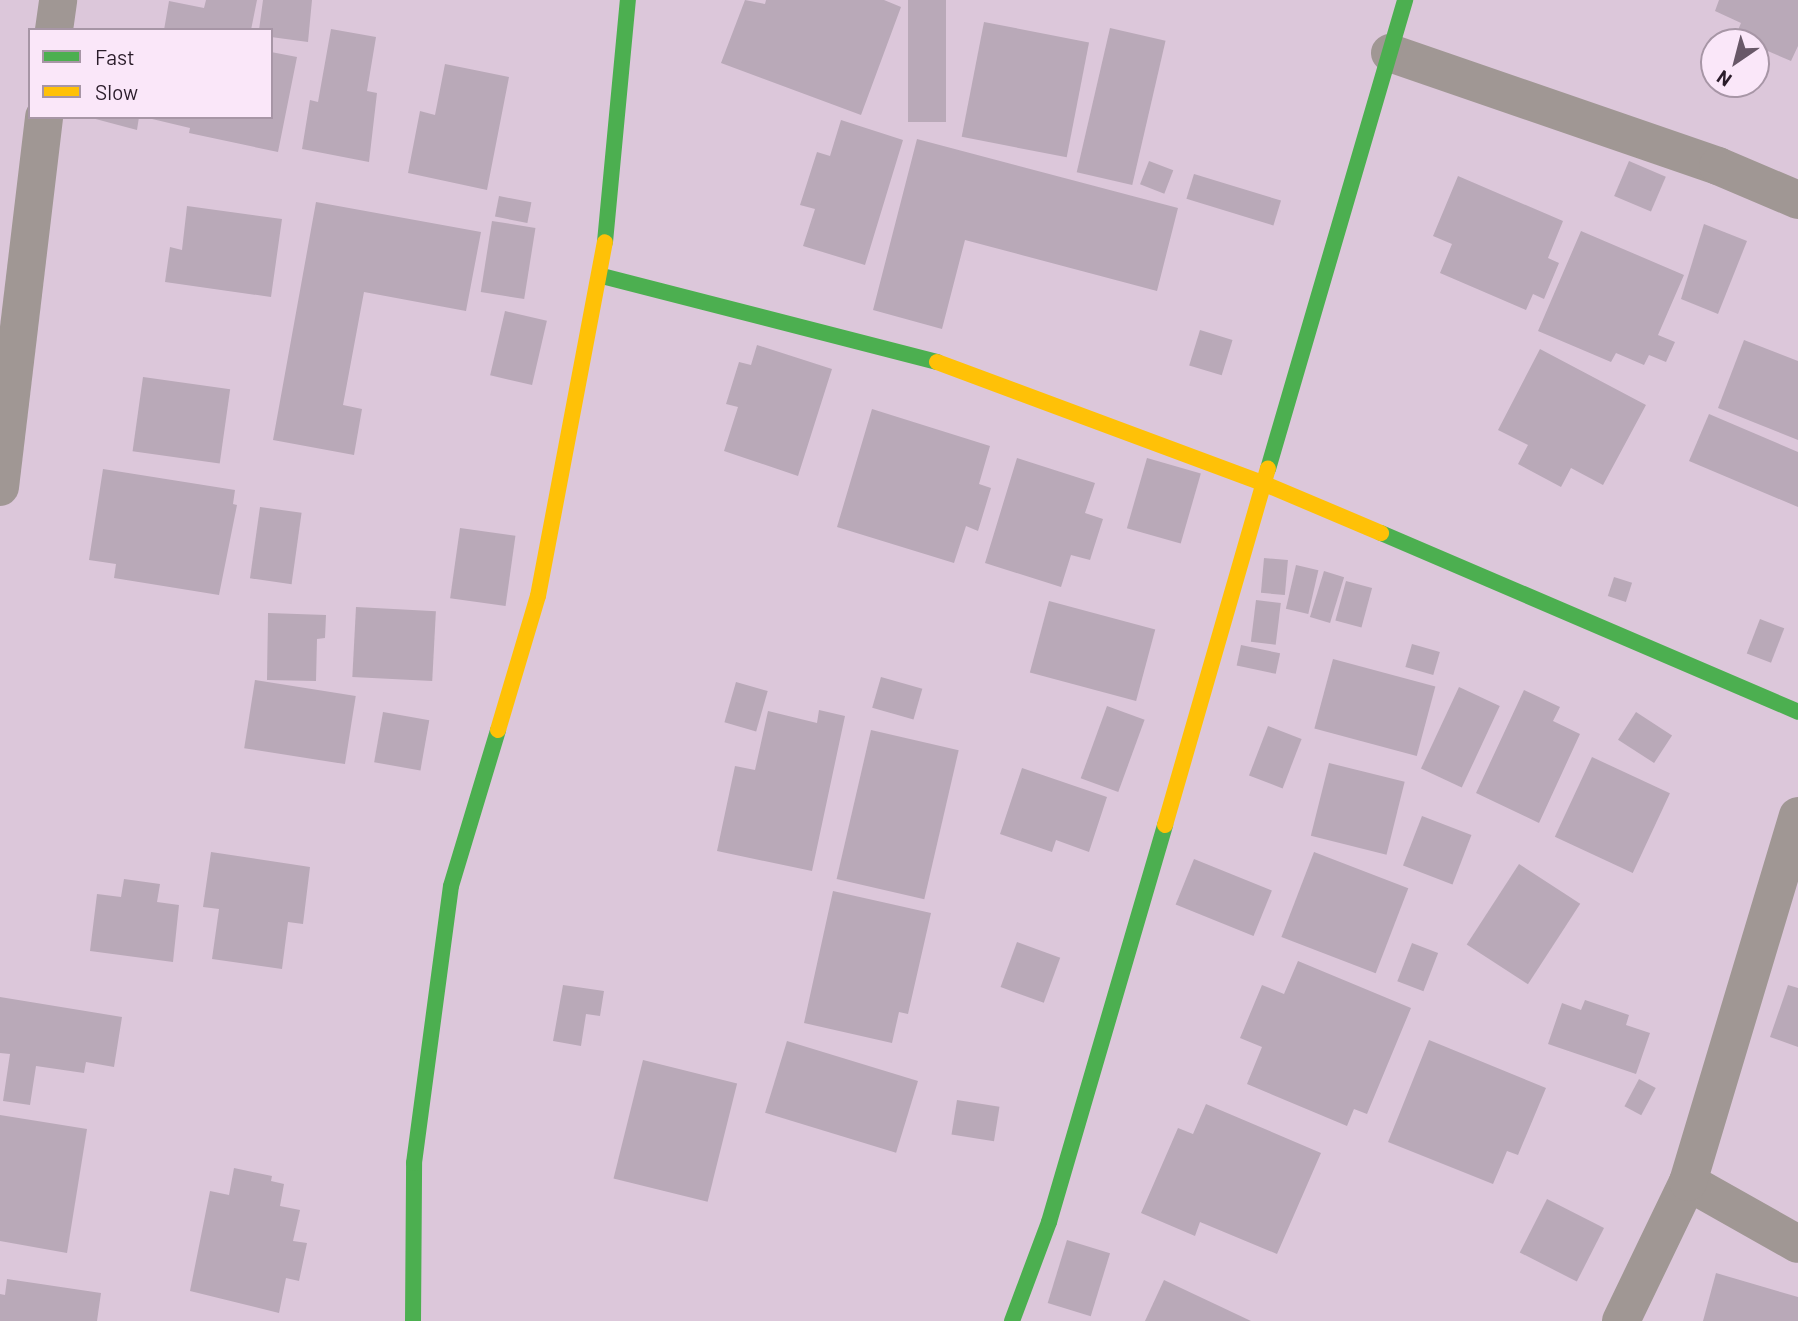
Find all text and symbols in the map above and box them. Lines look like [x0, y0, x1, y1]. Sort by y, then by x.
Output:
legend [28, 28, 273, 119]
north arrow [1700, 28, 1770, 98]
text: Fast [95, 44, 135, 69]
text: N [1712, 66, 1736, 92]
text: Slow [95, 79, 138, 104]

